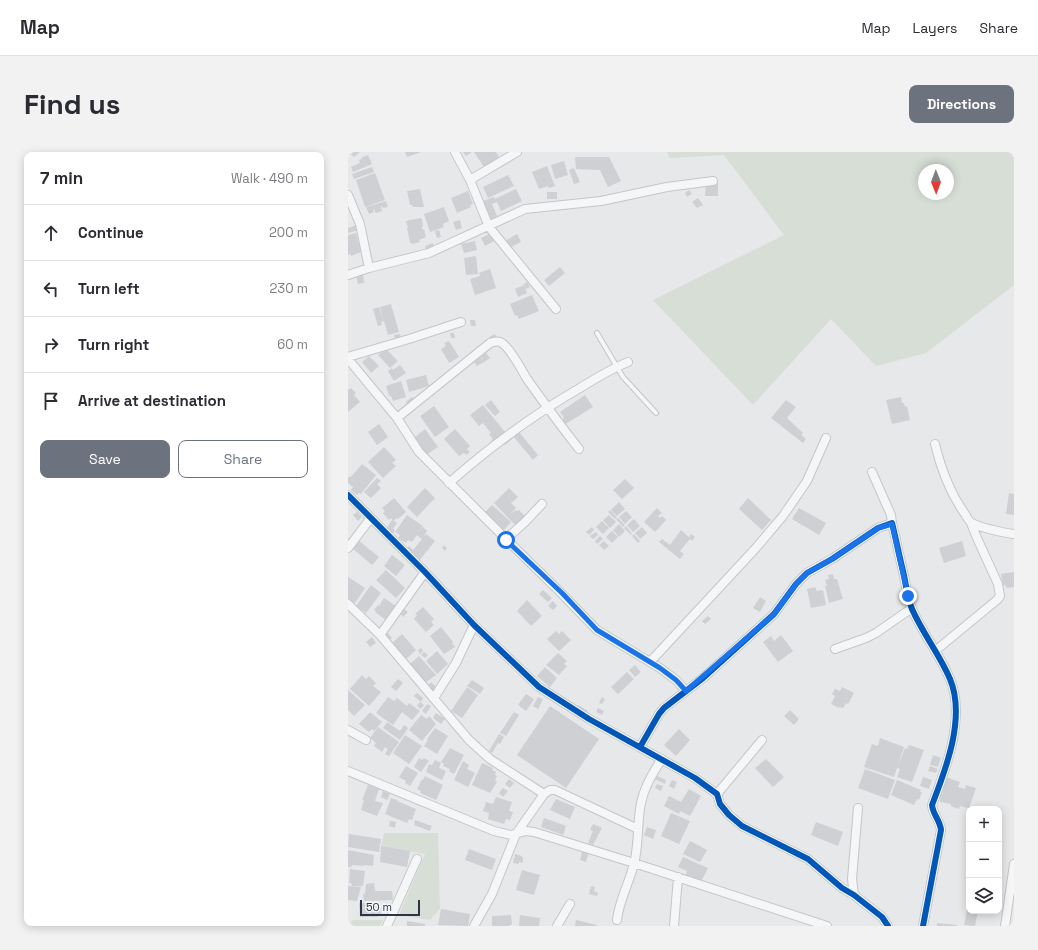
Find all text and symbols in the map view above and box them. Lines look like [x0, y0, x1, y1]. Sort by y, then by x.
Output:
text: Map [20, 15, 60, 40]
text: Map [861, 19, 891, 37]
text: Layers [913, 19, 957, 37]
text: Share [979, 19, 1018, 37]
button: Directions [909, 85, 1014, 123]
text: Find us [24, 86, 121, 122]
north arrow [918, 164, 954, 200]
text: 7 min [40, 167, 83, 189]
text: Walk · 490 m [231, 170, 308, 187]
icon: ahead [40, 222, 62, 244]
text: Continue [78, 223, 144, 242]
text: 200 m [269, 224, 308, 241]
icon: left [40, 278, 62, 300]
text: Turn left [78, 279, 140, 298]
text: 230 m [270, 280, 308, 297]
icon: right [40, 334, 62, 356]
text: Turn right [78, 335, 149, 354]
text: 60 m [277, 336, 308, 353]
icon: arrive [40, 390, 62, 412]
text: Arrive at destination [78, 391, 226, 410]
button: Save [40, 440, 170, 478]
button: Share [178, 440, 308, 478]
route start [497, 531, 515, 549]
route end [899, 587, 917, 605]
map controls [966, 806, 1002, 914]
button: + [966, 806, 1002, 842]
button: − [966, 842, 1002, 878]
button: layers [966, 878, 1002, 914]
scale bar [360, 898, 420, 917]
text: 50 m [366, 900, 392, 914]

